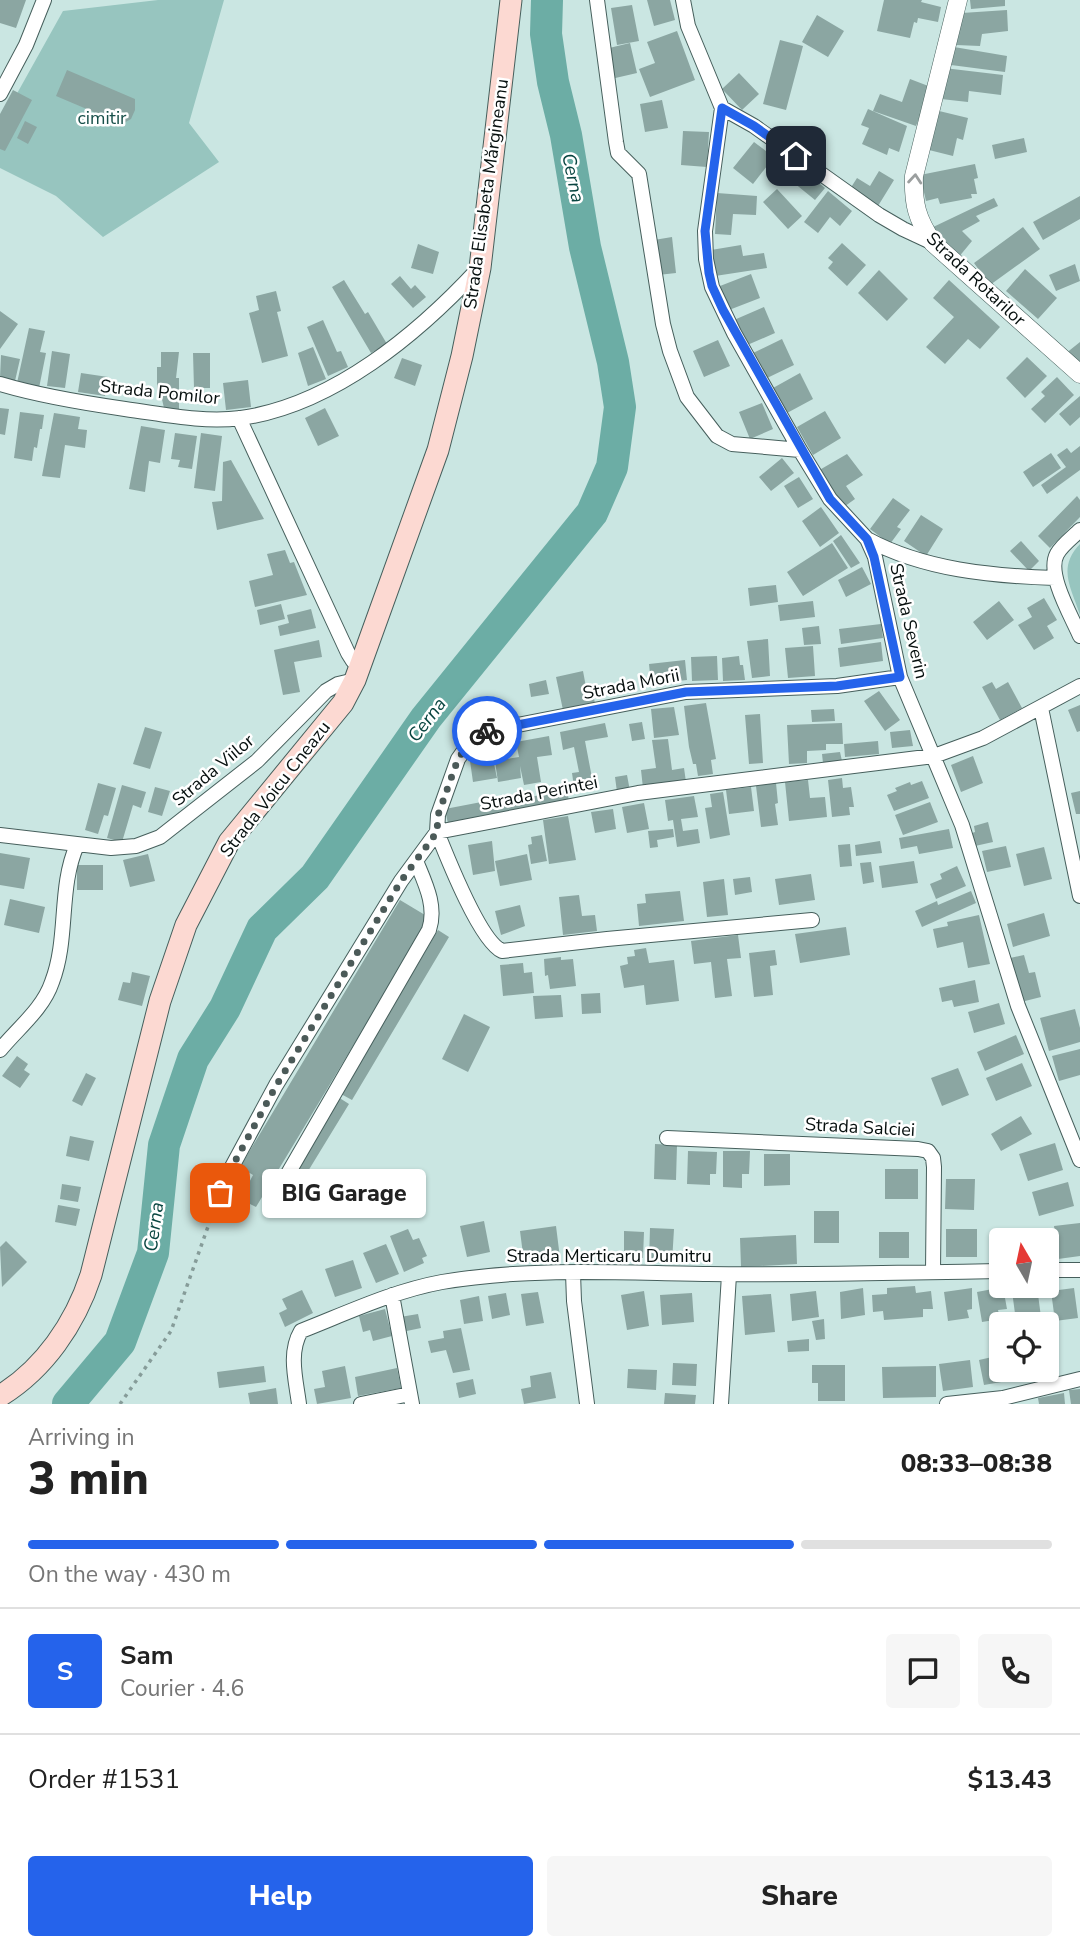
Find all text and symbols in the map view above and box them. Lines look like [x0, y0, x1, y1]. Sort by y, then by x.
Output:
street label: Strada Elisabeta Mărgineanu [458, 77, 514, 311]
park label: cimitir [77, 106, 127, 130]
pin [766, 126, 826, 186]
icon: home [777, 137, 815, 175]
water label: Cerna [555, 151, 591, 205]
one-way arrow [907, 173, 922, 184]
street label: Strada Rotarilor [921, 227, 1031, 332]
street label: Strada Pomilor [99, 374, 222, 410]
street label: Strada Severin [884, 561, 934, 681]
street label: Strada Morii [581, 663, 681, 705]
water label: Cerna [402, 692, 452, 748]
courier [452, 696, 522, 766]
icon: bike [468, 712, 506, 750]
street label: Strada Voicu Cneazu [214, 716, 336, 862]
street label: Strada Viilor [167, 728, 260, 811]
street label: Strada Perintei [478, 770, 600, 816]
street label: Strada Salciei [804, 1112, 916, 1142]
pin [190, 1163, 250, 1223]
callout: BIG Garage [262, 1168, 426, 1218]
icon: bag [201, 1174, 239, 1212]
text: BIG Garage [281, 1178, 407, 1209]
water label: Cerna [138, 1200, 170, 1254]
north arrow [989, 1228, 1059, 1298]
map controls [989, 1228, 1059, 1382]
street label: Strada Merticaru Dumitru [506, 1244, 712, 1268]
button: locate [989, 1312, 1059, 1382]
text: Arriving in [28, 1422, 135, 1453]
text: 08:33–08:38 [901, 1446, 1052, 1481]
text: 3 min [28, 1447, 149, 1510]
text: On the way · 430 m [28, 1559, 231, 1590]
button: chat [886, 1634, 960, 1708]
button: phone [978, 1634, 1052, 1708]
text: Sam [120, 1638, 173, 1673]
text: S [57, 1654, 73, 1689]
text: Courier · 4.6 [120, 1673, 244, 1704]
text: Order #1531 [28, 1762, 180, 1797]
text: $13.43 [968, 1762, 1052, 1797]
button: Help [28, 1856, 533, 1936]
button: Share [547, 1856, 1052, 1936]

